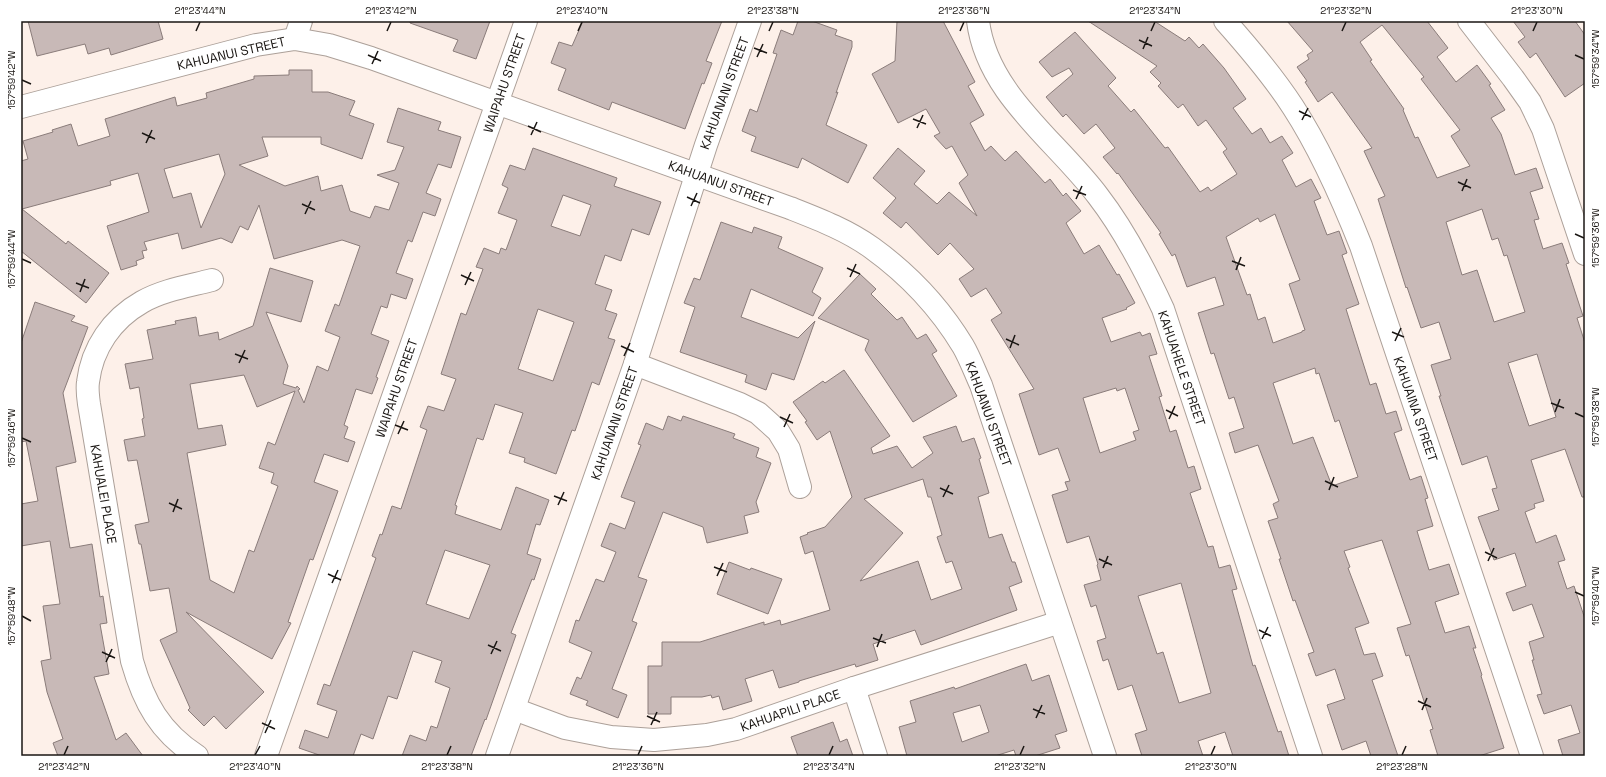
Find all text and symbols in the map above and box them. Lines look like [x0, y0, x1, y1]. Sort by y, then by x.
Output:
text: 21°23'44"N [174, 4, 226, 17]
text: 21°23'42"N [365, 4, 417, 17]
text: 21°23'40"N [556, 4, 608, 17]
text: 21°23'38"N [747, 4, 799, 17]
text: 21°23'36"N [938, 4, 990, 17]
text: 21°23'34"N [1129, 4, 1181, 17]
text: 21°23'32"N [1320, 4, 1372, 17]
text: 21°23'30"N [1511, 4, 1563, 17]
text: 157°59'34"W [1589, 29, 1602, 89]
street label: WAIPAHU STREET [480, 31, 530, 135]
street label: KAHUANUI STREET [175, 33, 287, 74]
street label: KAHUANANI STREET [696, 34, 753, 152]
text: 157°59'42"W [5, 50, 18, 109]
street label: KAHUANUI STREET [666, 157, 776, 211]
text: 157°59'36"W [1589, 208, 1602, 268]
text: 157°59'44"W [5, 229, 18, 288]
street label: KAHUAHELE STREET [1154, 308, 1209, 428]
street label: WAIPAHU STREET [372, 336, 422, 440]
street label: KAHUAINA STREET [1390, 354, 1442, 464]
street label: KAHUANUI STREET [962, 359, 1016, 469]
street label: KAHUANANI STREET [587, 364, 642, 482]
text: 157°59'38"W [1589, 387, 1602, 447]
text: 157°59'46"W [5, 408, 18, 468]
street label: KAHUALEI PLACE [86, 443, 121, 545]
text: 157°59'40"W [1589, 566, 1602, 626]
text: 157°59'48"W [5, 586, 18, 646]
street label: KAHUAPILI PLACE [738, 685, 842, 736]
text: 21°23'42"N [38, 760, 90, 773]
text: 21°23'40"N [229, 760, 281, 773]
text: 21°23'38"N [421, 760, 473, 773]
text: 21°23'36"N [612, 760, 664, 773]
text: 21°23'34"N [803, 760, 855, 773]
text: 21°23'32"N [994, 760, 1046, 773]
text: 21°23'30"N [1185, 760, 1237, 773]
text: 21°23'28"N [1376, 760, 1428, 773]

